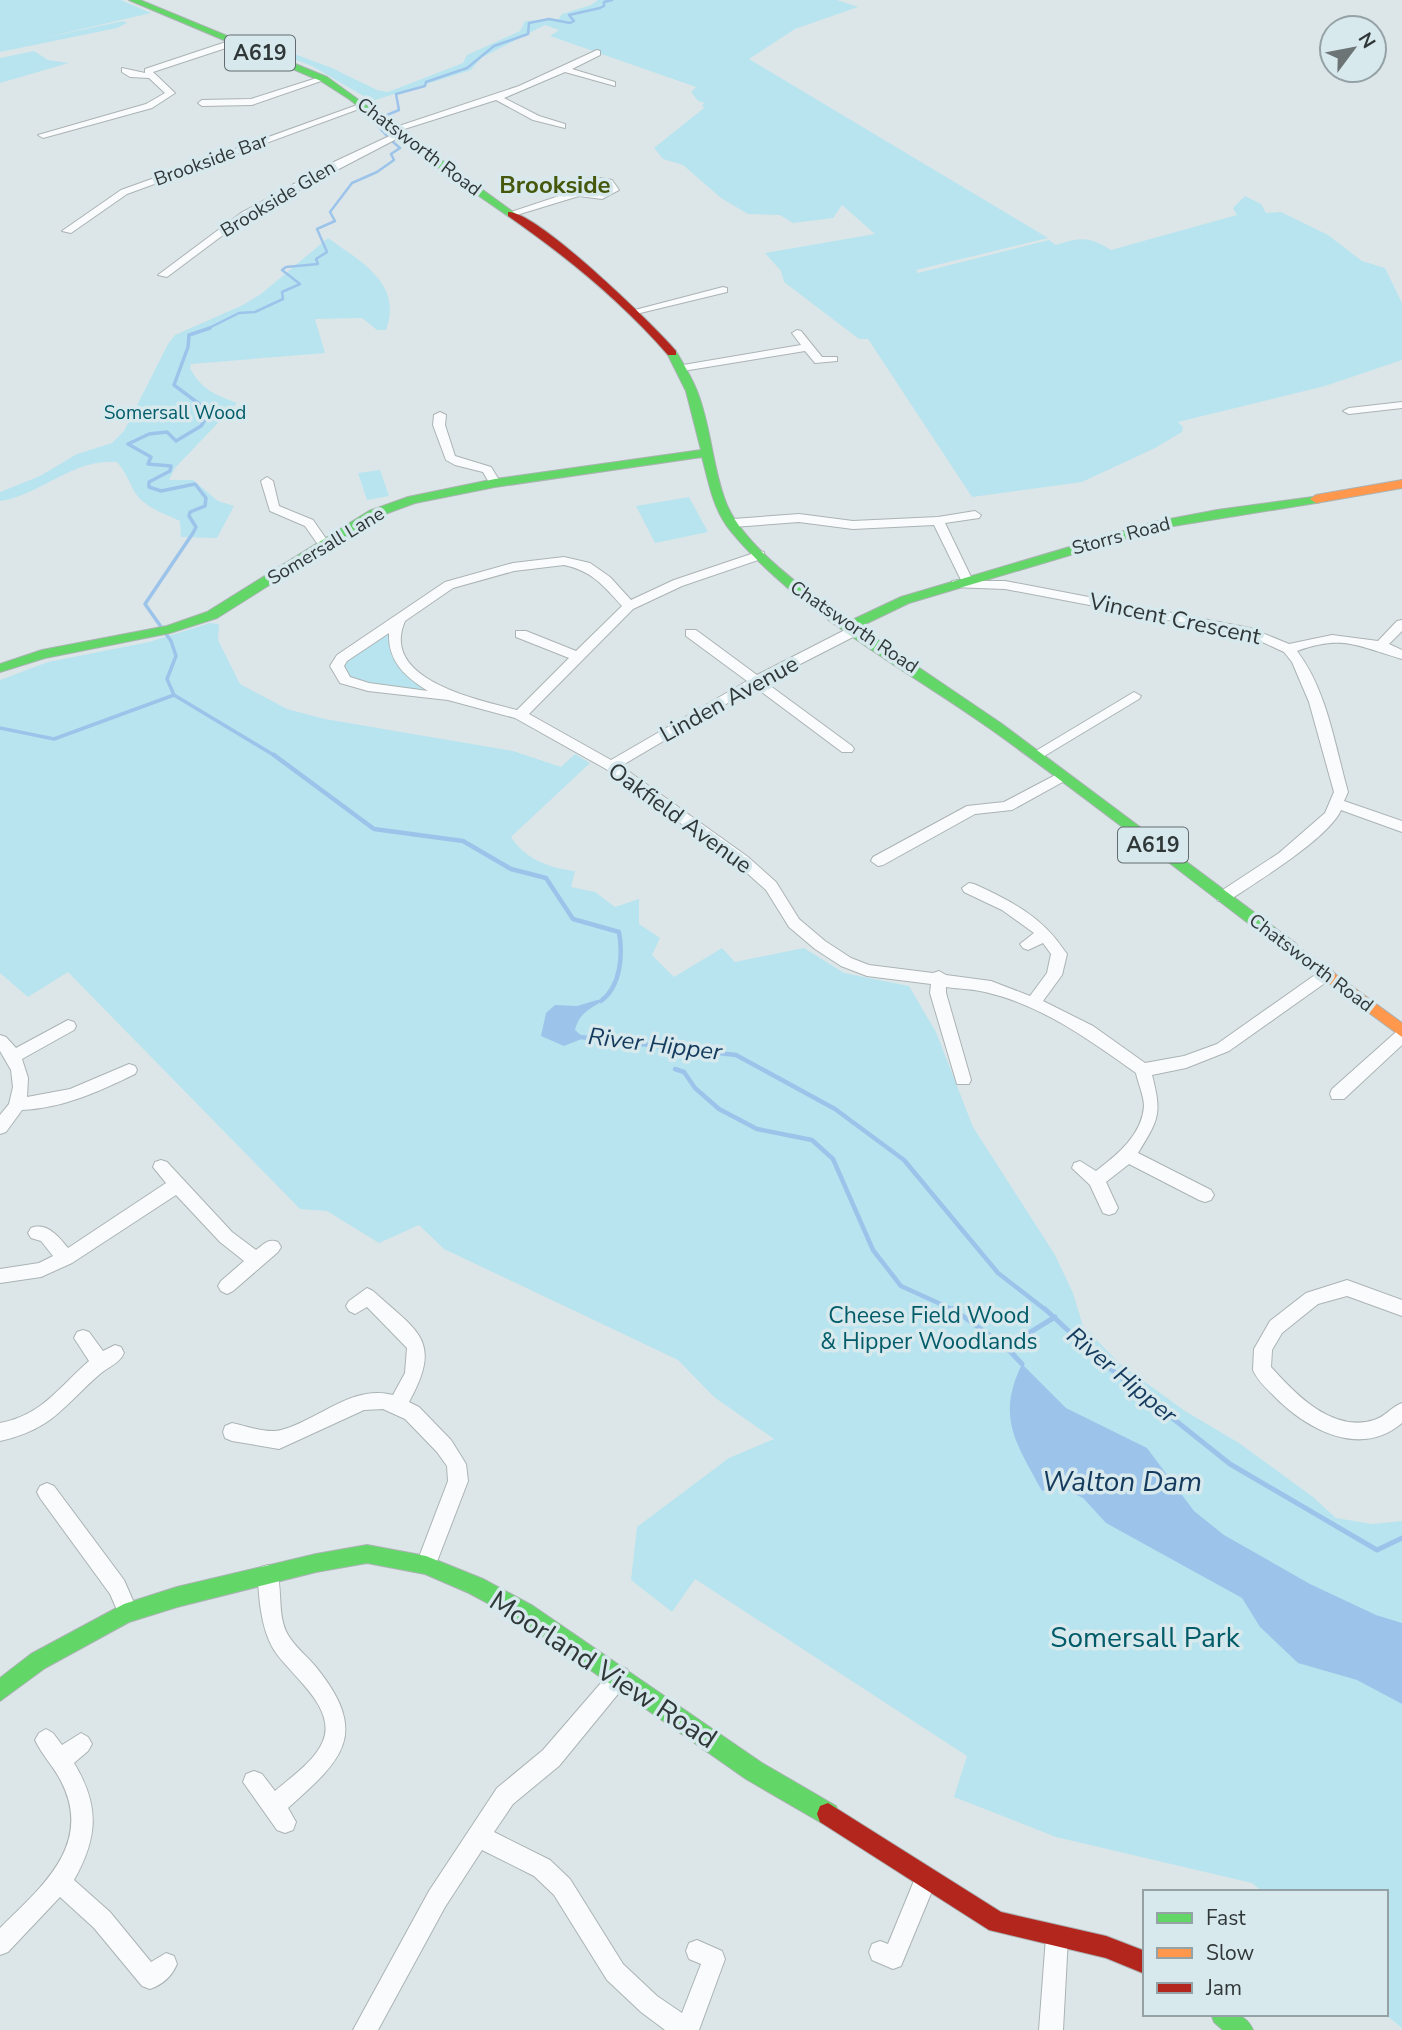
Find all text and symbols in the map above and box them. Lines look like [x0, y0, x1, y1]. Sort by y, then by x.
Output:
north arrow [1318, 14, 1388, 84]
text: N [1352, 28, 1381, 53]
road number: A619 [225, 36, 295, 70]
street label: Chatsworth Road [351, 92, 487, 202]
street label: Brookside Bar [150, 127, 272, 193]
street label: Brookside Glen [216, 154, 340, 244]
district label: Brookside [499, 169, 611, 201]
park label: Somersall Wood [104, 400, 246, 426]
street label: Somersall Lane [263, 501, 389, 591]
street label: Storrs Road [1069, 510, 1173, 562]
street label: Chatsworth Road [785, 574, 923, 680]
street label: Vincent Crescent [1085, 585, 1265, 653]
street label: Linden Avenue [654, 648, 804, 750]
street label: Oakfield Avenue [602, 755, 758, 881]
road number: A619 [1118, 828, 1188, 862]
street label: Chatsworth Road [1243, 908, 1379, 1018]
water label: River Hipper [586, 1020, 725, 1068]
park label: Cheese Field Wood & Hipper Woodlands [820, 1300, 1038, 1357]
water label: River Hipper [1060, 1320, 1185, 1431]
water label: Walton Dam [1042, 1463, 1202, 1501]
street label: Moorland View Road [482, 1582, 724, 1758]
park label: Somersall Park [1050, 1619, 1241, 1657]
legend [1143, 1890, 1388, 2016]
text: Fast [1206, 1904, 1246, 1932]
text: Slow [1206, 1939, 1255, 1967]
text: Jam [1205, 1974, 1242, 2002]

